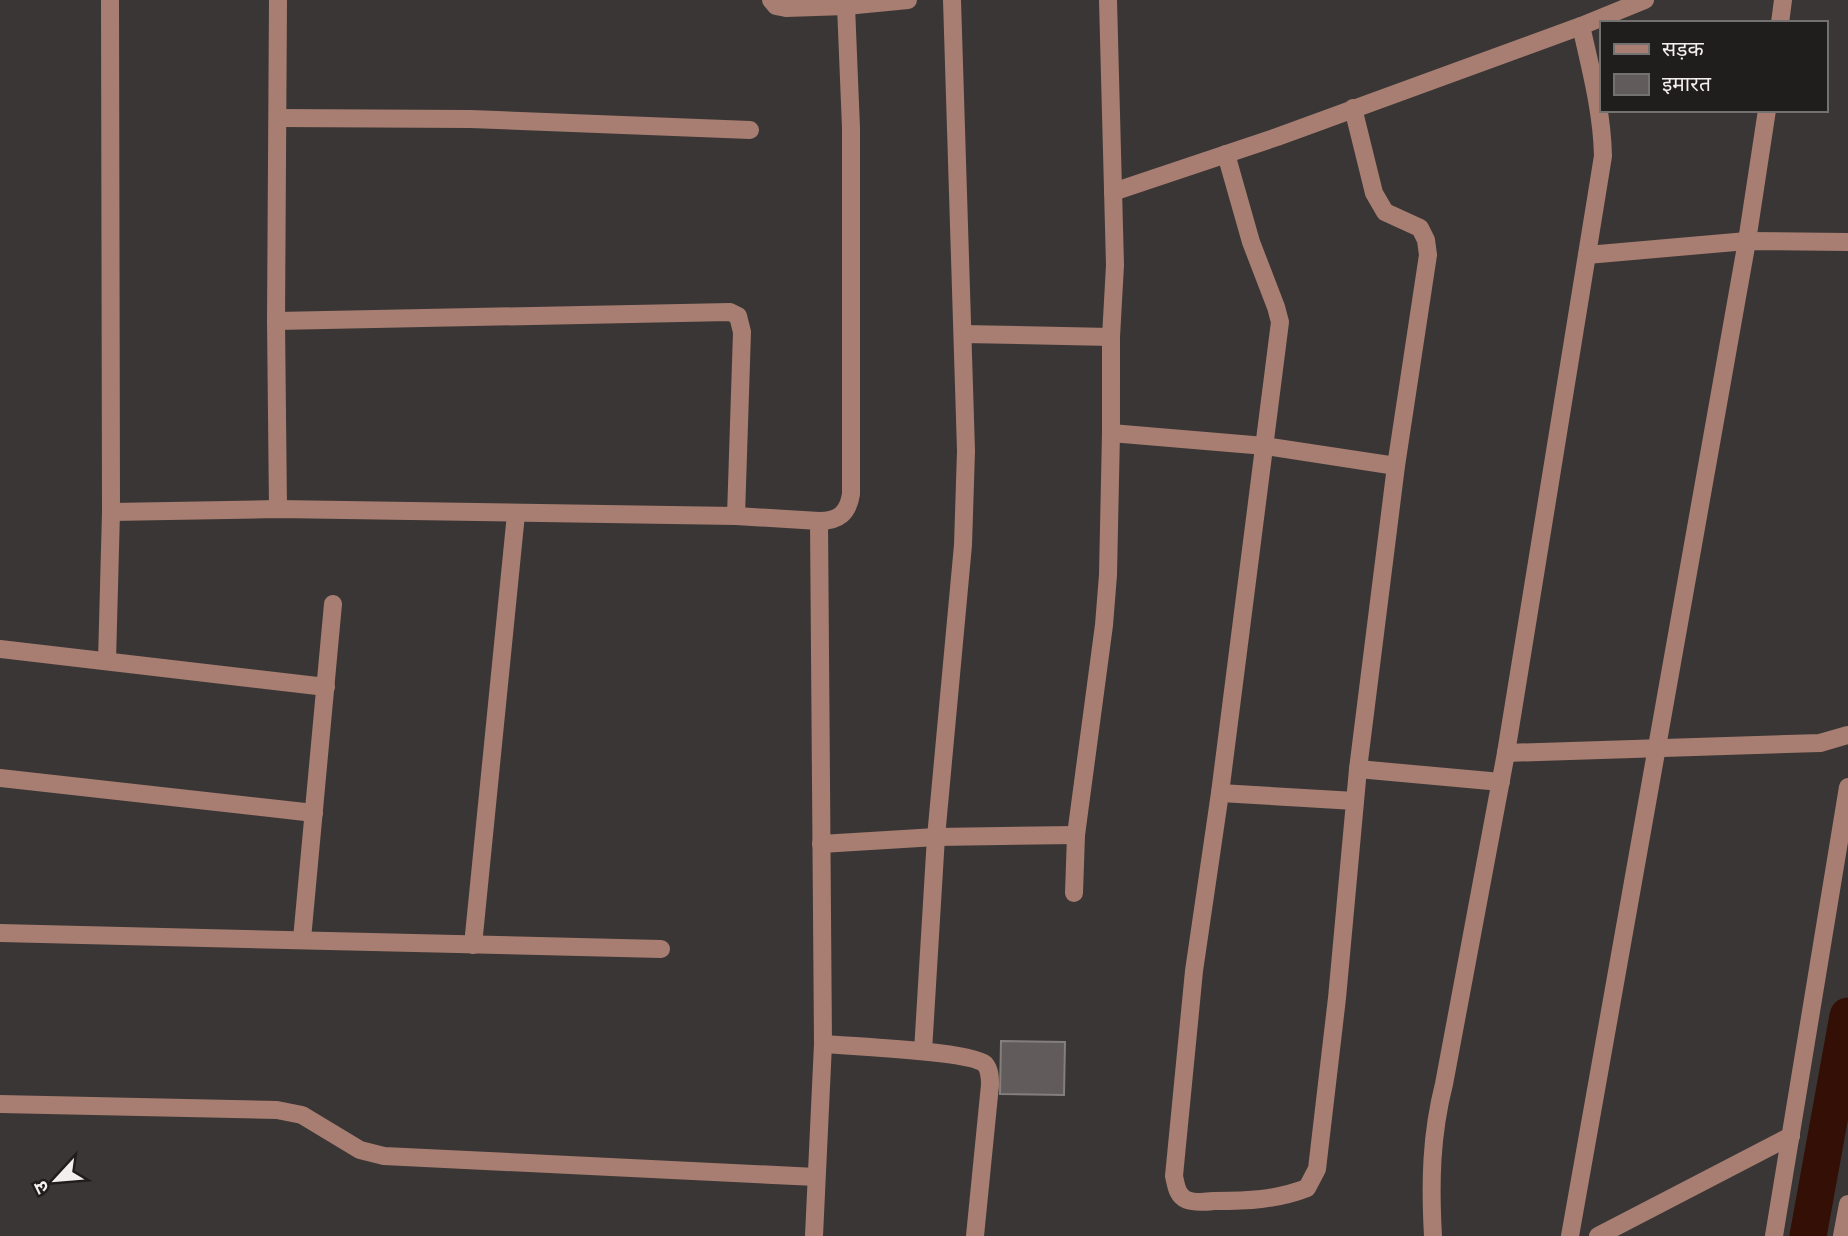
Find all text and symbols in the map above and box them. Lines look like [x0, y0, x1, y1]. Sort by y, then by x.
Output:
legend [1600, 21, 1827, 112]
text: सड़क [1662, 36, 1704, 61]
text: इमारत [1662, 71, 1712, 96]
north arrow [21, 1145, 91, 1215]
text: उ [28, 1177, 53, 1197]

